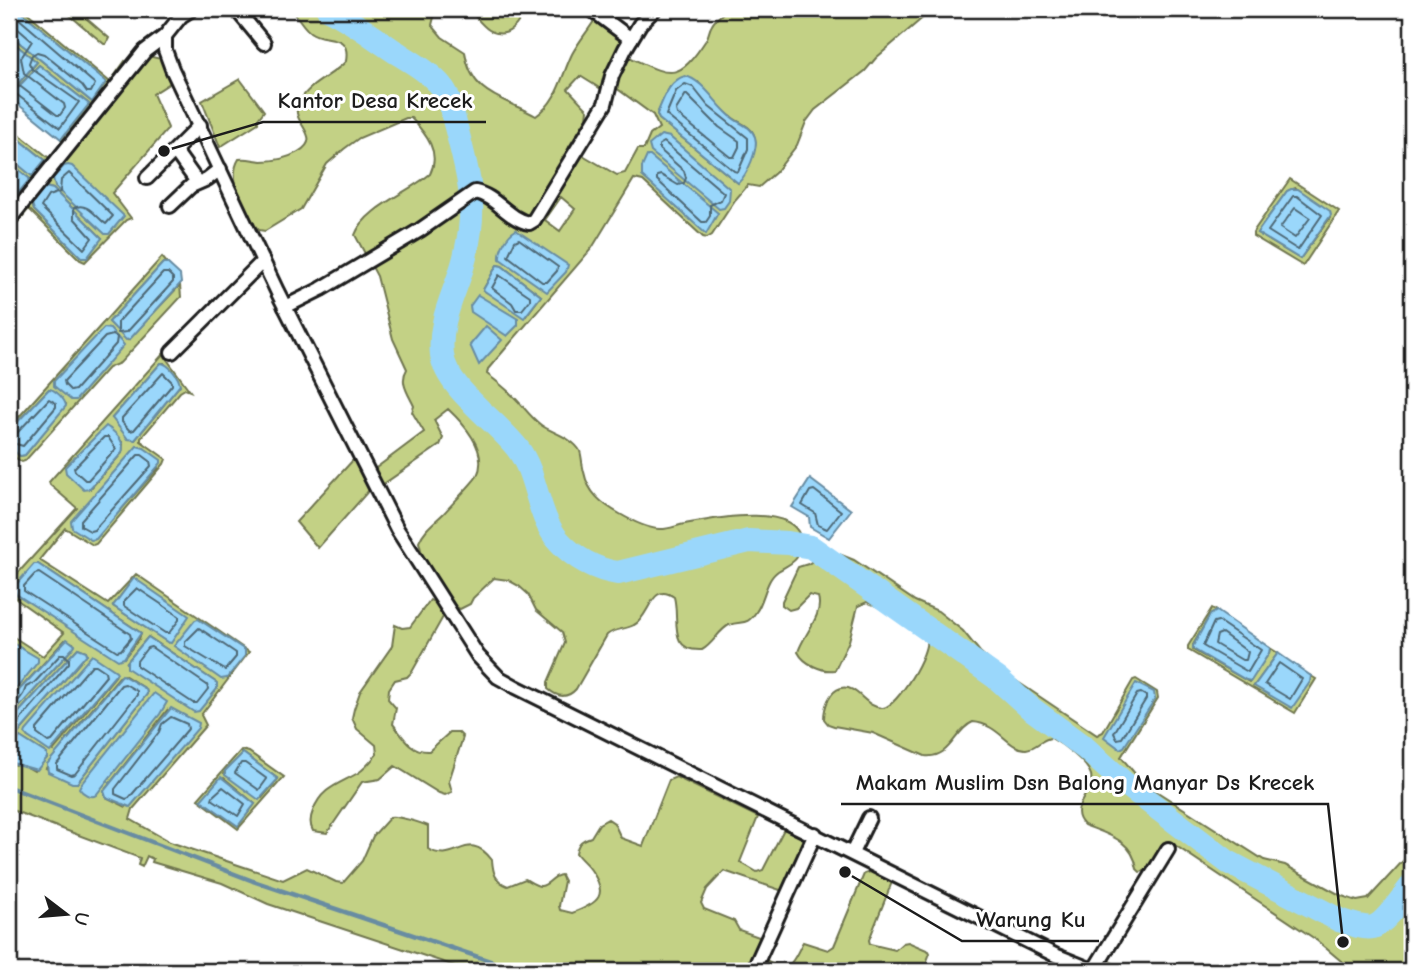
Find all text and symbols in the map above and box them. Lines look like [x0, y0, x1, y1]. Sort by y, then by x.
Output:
callout: Kantor Desa Krecek [263, 78, 486, 122]
text: Kantor Desa Krecek [278, 87, 472, 114]
callout: Makam Muslim Dsn Balong Manyar Ds Krecek [841, 760, 1328, 804]
text: Makam Muslim Dsn Balong Manyar Ds Krecek [856, 769, 1314, 796]
north arrow [32, 878, 102, 948]
callout: Warung Ku [962, 897, 1099, 941]
text: Warung Ku [976, 906, 1086, 933]
text: U [69, 909, 94, 928]

